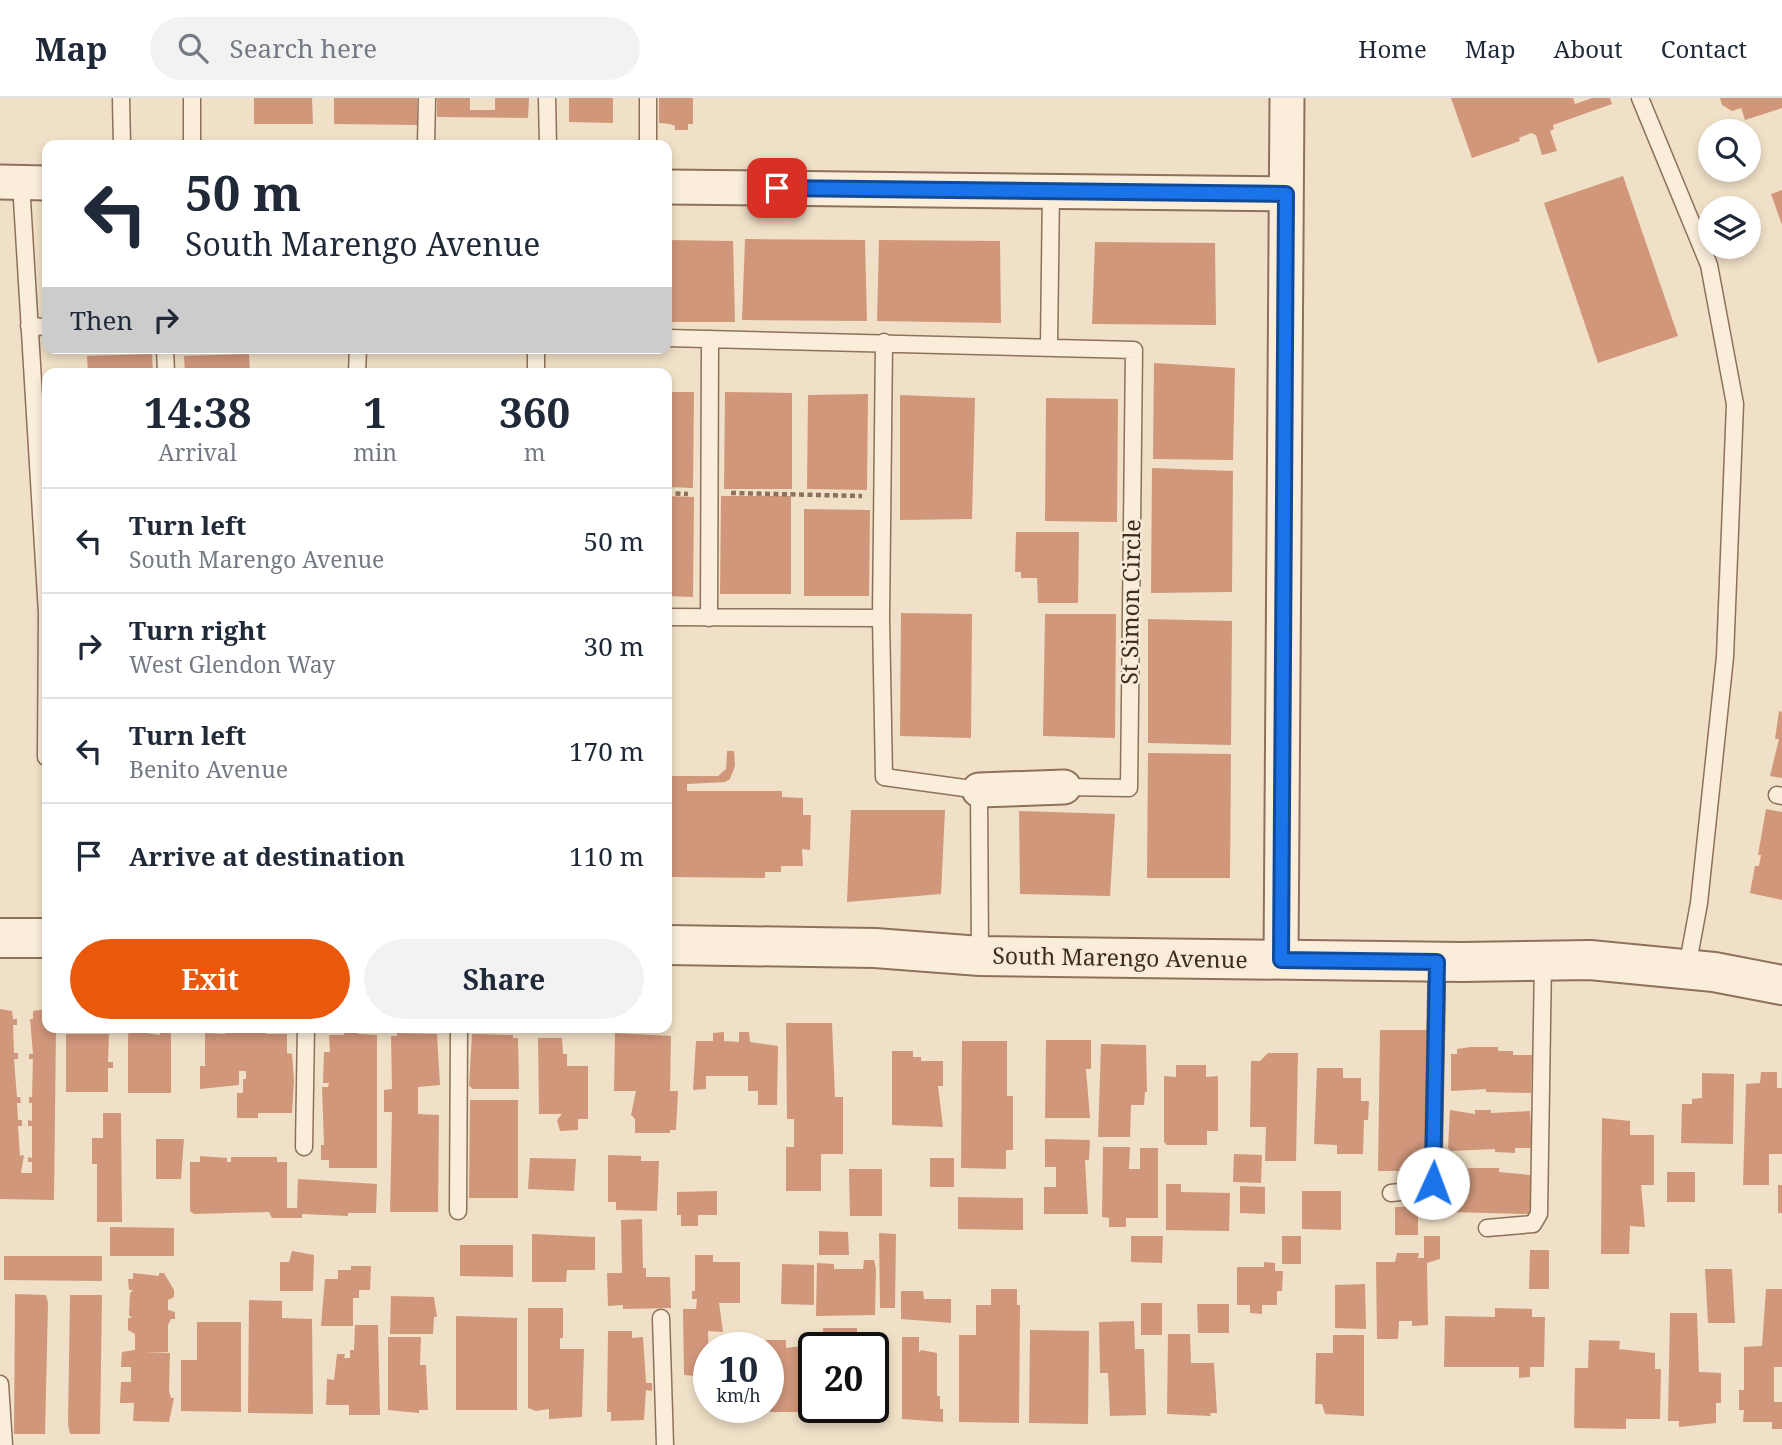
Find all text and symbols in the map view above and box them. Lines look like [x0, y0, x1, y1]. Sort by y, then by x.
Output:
search box [150, 17, 640, 80]
text: Map [35, 26, 108, 71]
icon: search [174, 29, 212, 67]
text: Search here [230, 30, 377, 66]
text: Home [1358, 32, 1427, 65]
text: Map [1465, 32, 1516, 65]
text: About [1554, 32, 1623, 65]
text: Contact [1661, 32, 1747, 65]
map controls [1698, 119, 1761, 259]
button: search [1698, 119, 1761, 182]
pin [747, 158, 807, 218]
text: 50 m [185, 159, 301, 225]
icon: left [70, 168, 161, 259]
icon: arrive [758, 169, 796, 207]
button: layers [1698, 196, 1761, 259]
text: South Marengo Avenue [185, 222, 540, 265]
icon: right [147, 301, 185, 339]
text: Then [70, 302, 133, 338]
text: 14:38 [144, 383, 251, 440]
text: 1 [363, 383, 387, 440]
text: 360 [499, 383, 570, 440]
text: Arrival [158, 436, 237, 468]
text: min [353, 436, 397, 468]
text: m [524, 436, 545, 468]
text: Turn left [129, 507, 246, 543]
street label: St Simon Circle [1113, 519, 1147, 685]
icon: left [70, 522, 108, 560]
text: 50 m [584, 523, 644, 559]
text: South Marengo Avenue [129, 543, 384, 575]
text: Turn right [129, 612, 266, 648]
icon: right [70, 627, 108, 665]
text: 30 m [584, 628, 644, 664]
text: West Glendon Way [129, 648, 335, 680]
text: Turn left [129, 717, 246, 753]
icon: left [70, 732, 108, 770]
text: 170 m [569, 733, 644, 769]
text: Benito Avenue [129, 753, 288, 785]
icon: arrive [70, 837, 108, 875]
text: Arrive at destination [129, 838, 405, 874]
text: 110 m [569, 838, 644, 874]
button: Exit [70, 939, 350, 1019]
button: Share [364, 939, 644, 1019]
street label: South Marengo Avenue [992, 939, 1248, 975]
position arrow [1396, 1146, 1470, 1220]
speed limit sign: 20 [798, 1332, 889, 1423]
text: 10 [719, 1345, 758, 1392]
text: km/h [716, 1383, 761, 1407]

